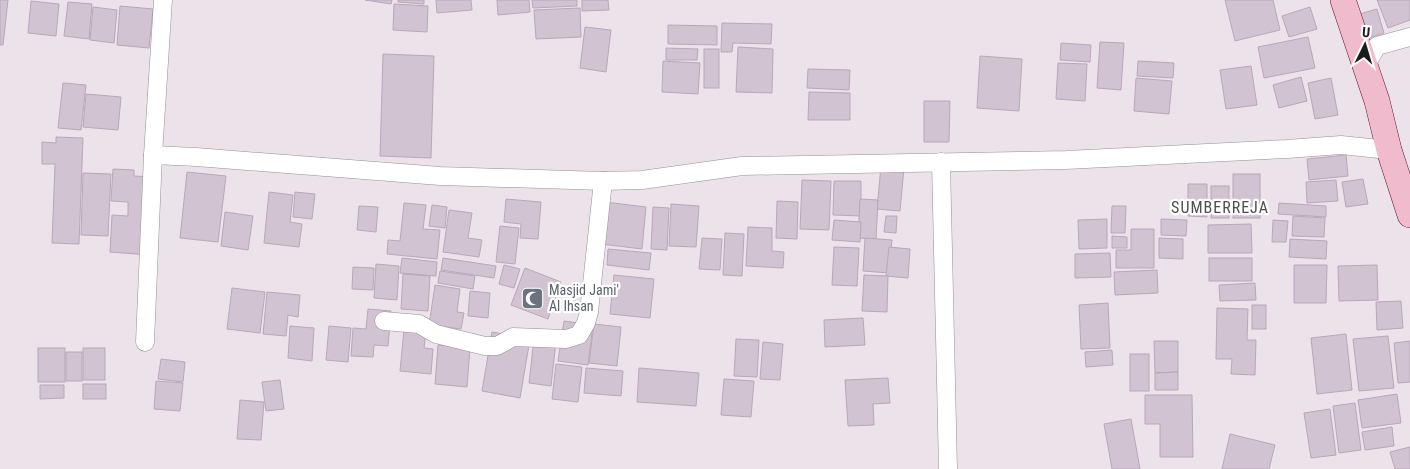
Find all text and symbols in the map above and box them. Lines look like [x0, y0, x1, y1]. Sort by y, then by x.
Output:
north arrow [1340, 20, 1390, 70]
text: U [1361, 24, 1371, 40]
district label: SUMBERREJA [1171, 198, 1269, 217]
place label: Masjid Jami' Al Ihsan [549, 282, 619, 314]
mosque icon: Masjid Jami' Al Ihsan [521, 286, 545, 310]

